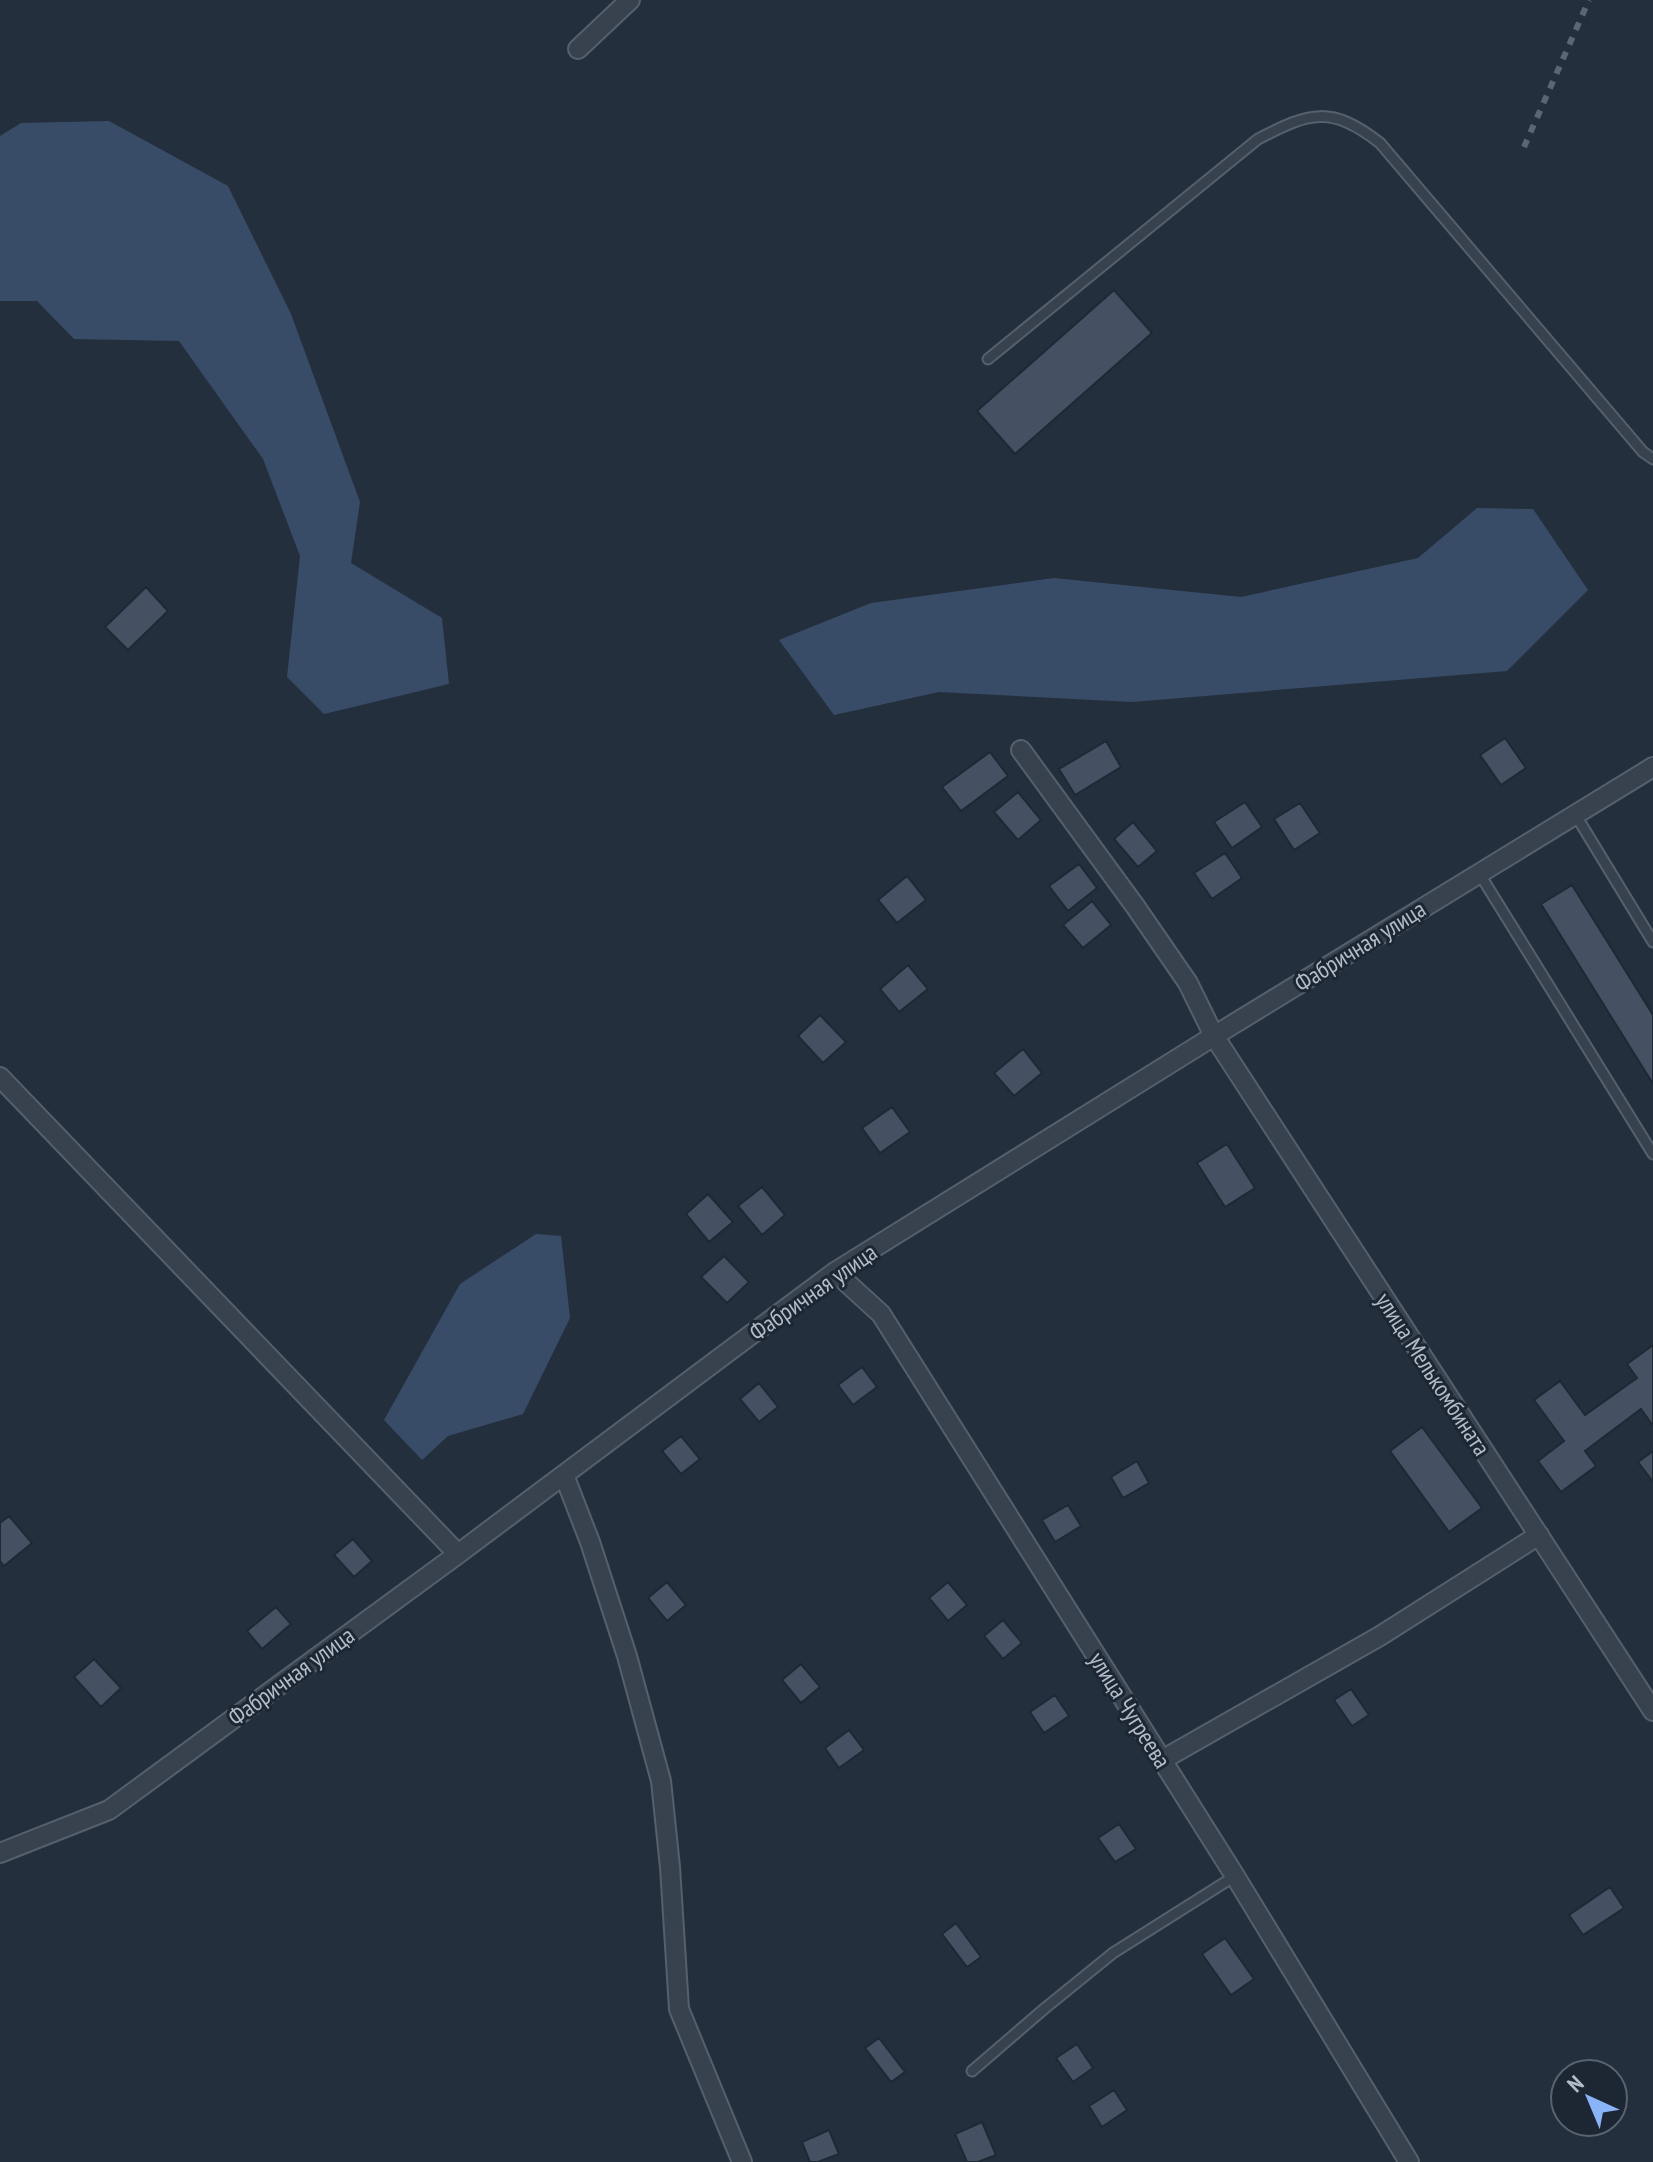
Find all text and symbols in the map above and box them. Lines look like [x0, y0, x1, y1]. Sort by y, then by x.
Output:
street label: Фабричная улица [1289, 893, 1431, 999]
street label: Фабричная улица [743, 1237, 883, 1347]
street label: улица Мелькомбината [1369, 1287, 1497, 1461]
street label: Фабричная улица [222, 1620, 360, 1732]
street label: улица Чугреева [1082, 1646, 1178, 1774]
north arrow [1549, 2058, 1629, 2138]
text: N [1561, 2069, 1589, 2098]

